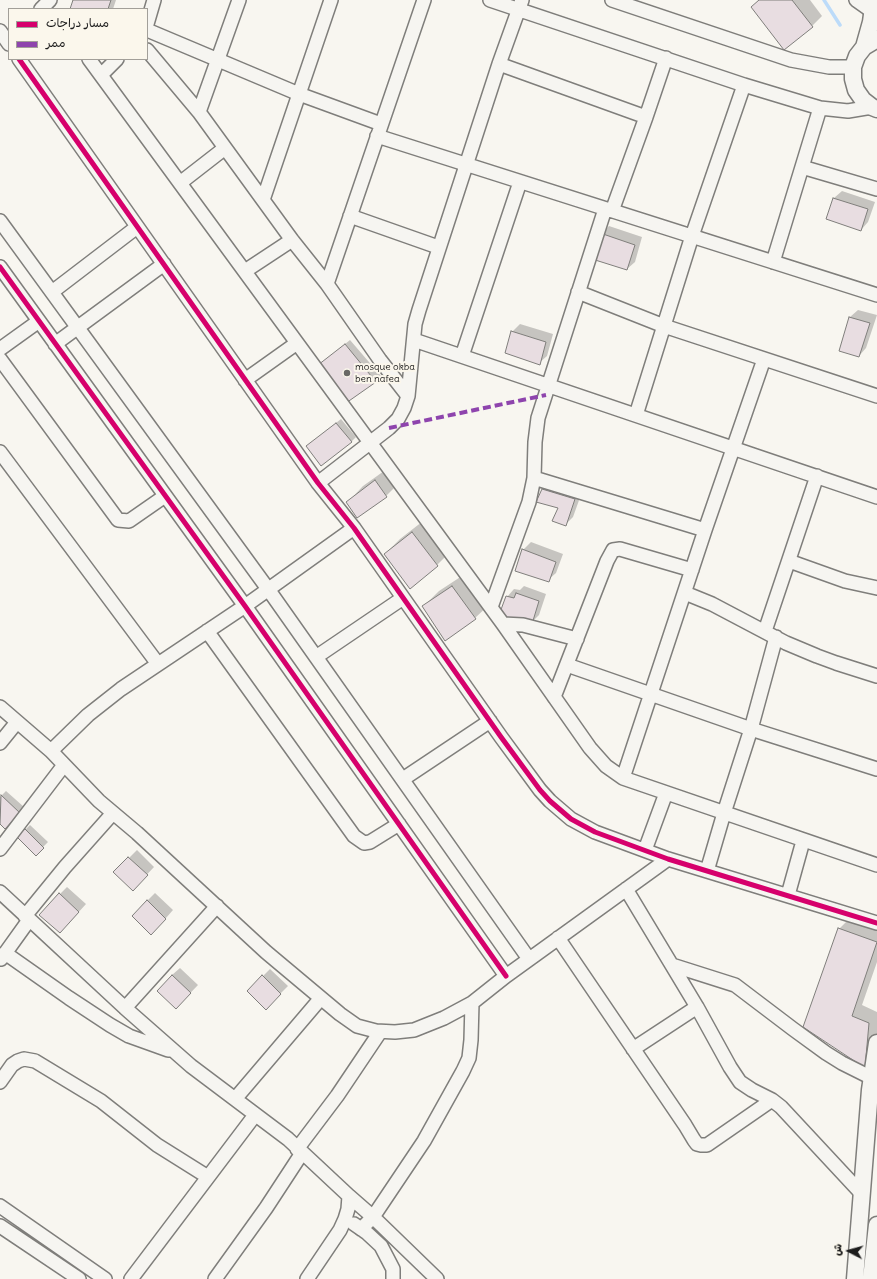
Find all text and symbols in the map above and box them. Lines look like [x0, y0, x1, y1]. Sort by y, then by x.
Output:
legend [8, 8, 148, 60]
text: مسار دراجات [46, 15, 109, 30]
text: ممر [46, 35, 65, 50]
place label: mosque okba ben nafea [355, 361, 415, 384]
marker: mosque okba ben nafea [342, 368, 352, 378]
north arrow [829, 1231, 869, 1271]
text: ش [829, 1243, 845, 1257]

